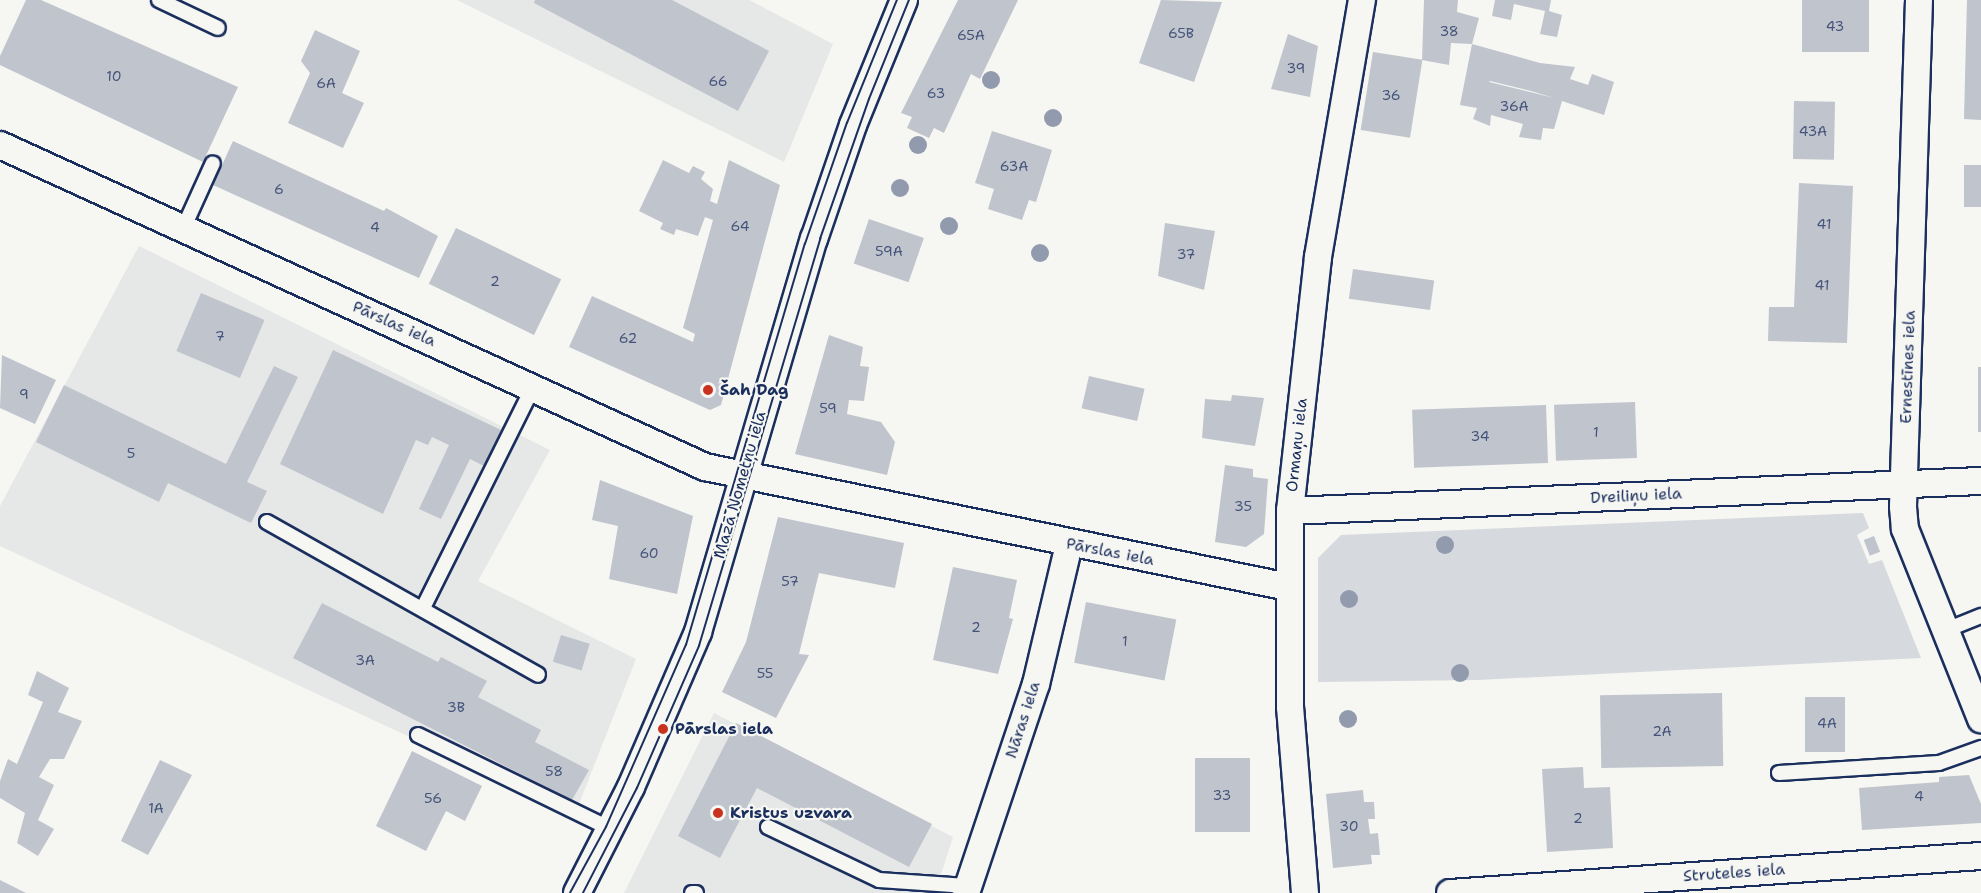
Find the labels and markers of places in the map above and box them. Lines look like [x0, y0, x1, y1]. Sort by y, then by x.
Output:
place label: Šah Dag [720, 380, 788, 400]
marker: Šah Dag [701, 383, 715, 397]
place label: Pārslas iela [675, 719, 773, 739]
marker: Pārslas iela [656, 722, 670, 736]
place label: Kristus uzvara [730, 803, 852, 823]
marker: Kristus uzvara [711, 806, 725, 820]

